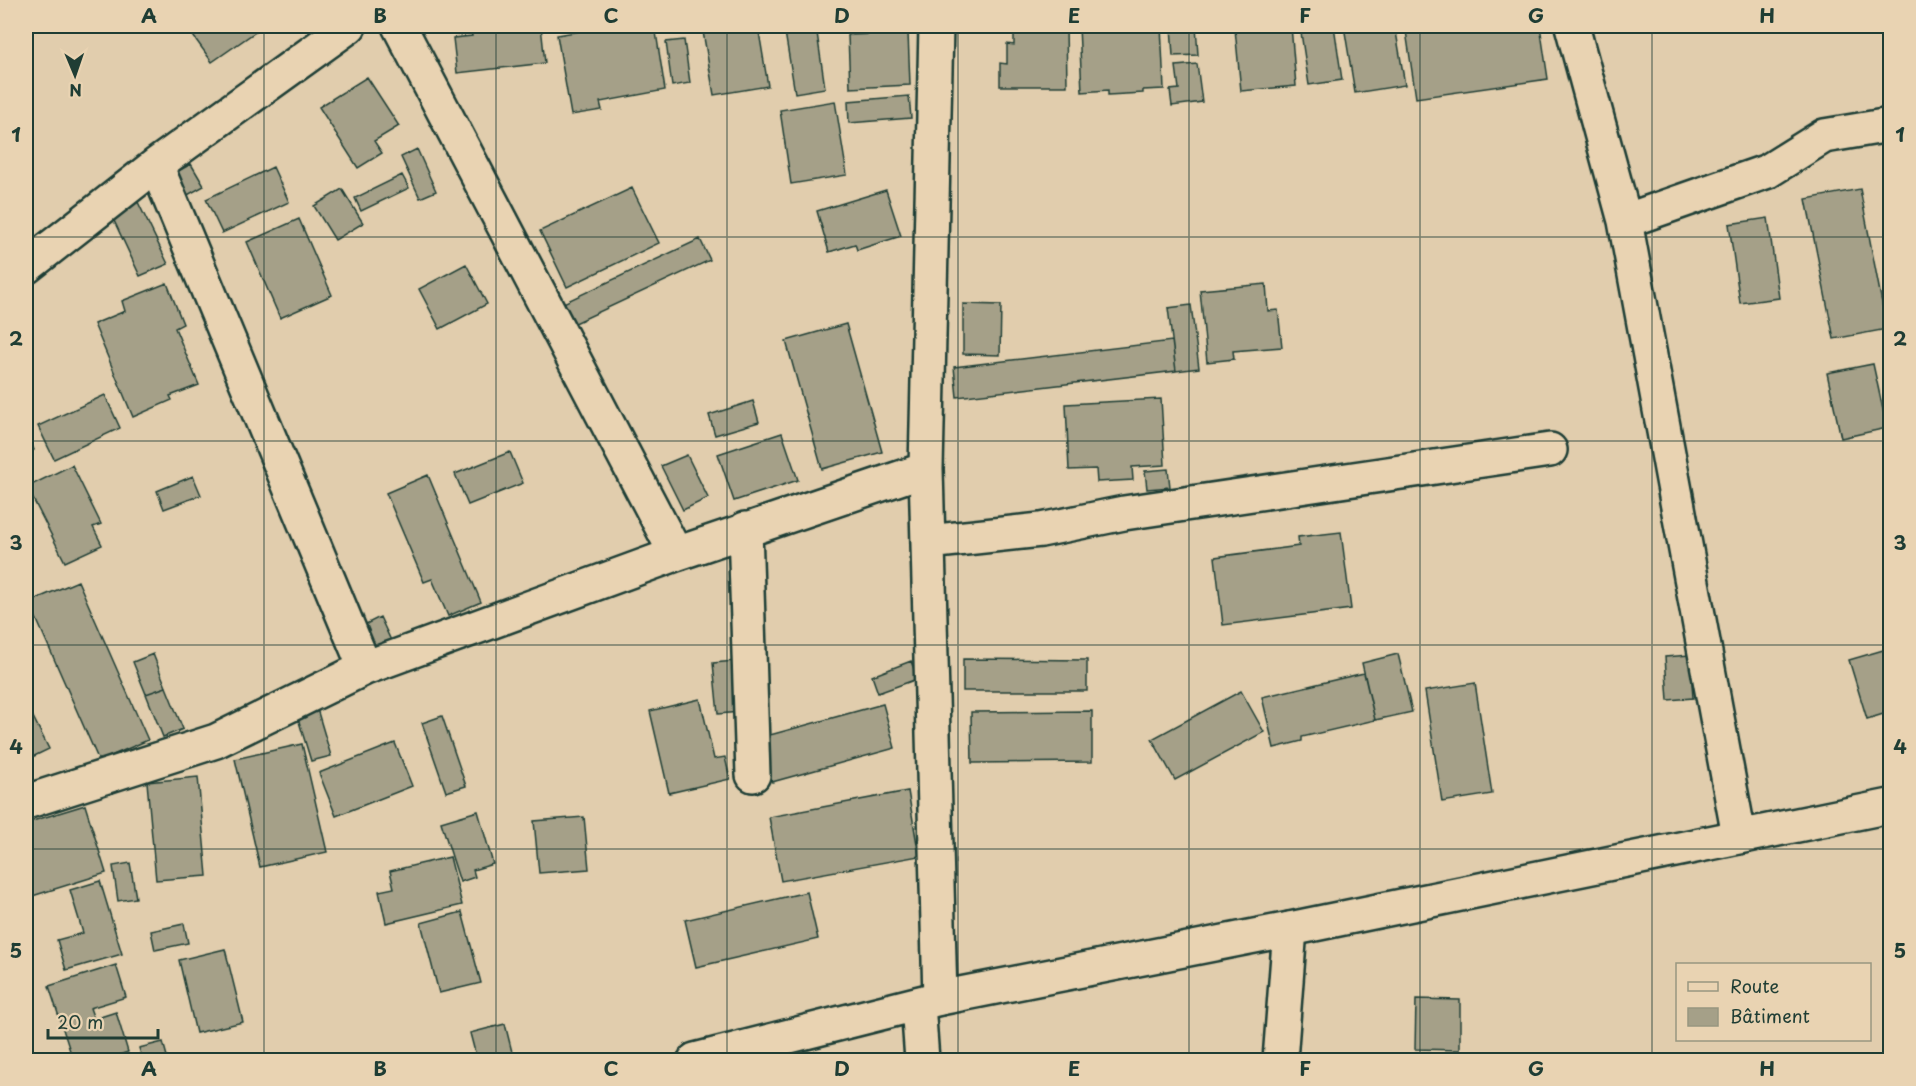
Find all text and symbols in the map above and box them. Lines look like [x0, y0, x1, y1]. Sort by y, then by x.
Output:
text: A [141, 0, 157, 30]
text: B [373, 0, 387, 30]
text: C [603, 0, 619, 30]
text: D [834, 0, 850, 30]
text: E [1068, 0, 1080, 30]
text: F [1299, 0, 1311, 30]
text: G [1528, 0, 1544, 30]
text: H [1759, 0, 1775, 30]
north arrow [45, 45, 105, 105]
text: N [69, 79, 82, 103]
text: 1 [11, 119, 21, 149]
text: 1 [1895, 119, 1905, 149]
text: 2 [9, 323, 23, 353]
text: 2 [1893, 323, 1907, 353]
text: 3 [9, 527, 23, 557]
text: 3 [1893, 527, 1907, 557]
text: 4 [9, 731, 23, 761]
text: 4 [1893, 731, 1907, 761]
text: 5 [10, 935, 22, 965]
text: 5 [1894, 935, 1906, 965]
legend [1676, 963, 1871, 1041]
text: Route [1730, 972, 1780, 999]
scale bar [48, 1002, 158, 1040]
text: Bâtiment [1730, 1002, 1810, 1029]
text: 20 m [57, 1008, 103, 1035]
text: A [141, 1053, 157, 1083]
text: B [373, 1053, 387, 1083]
text: C [603, 1053, 619, 1083]
text: D [834, 1053, 850, 1083]
text: E [1068, 1053, 1080, 1083]
text: F [1299, 1053, 1311, 1083]
text: G [1528, 1053, 1544, 1083]
text: H [1759, 1053, 1775, 1083]

